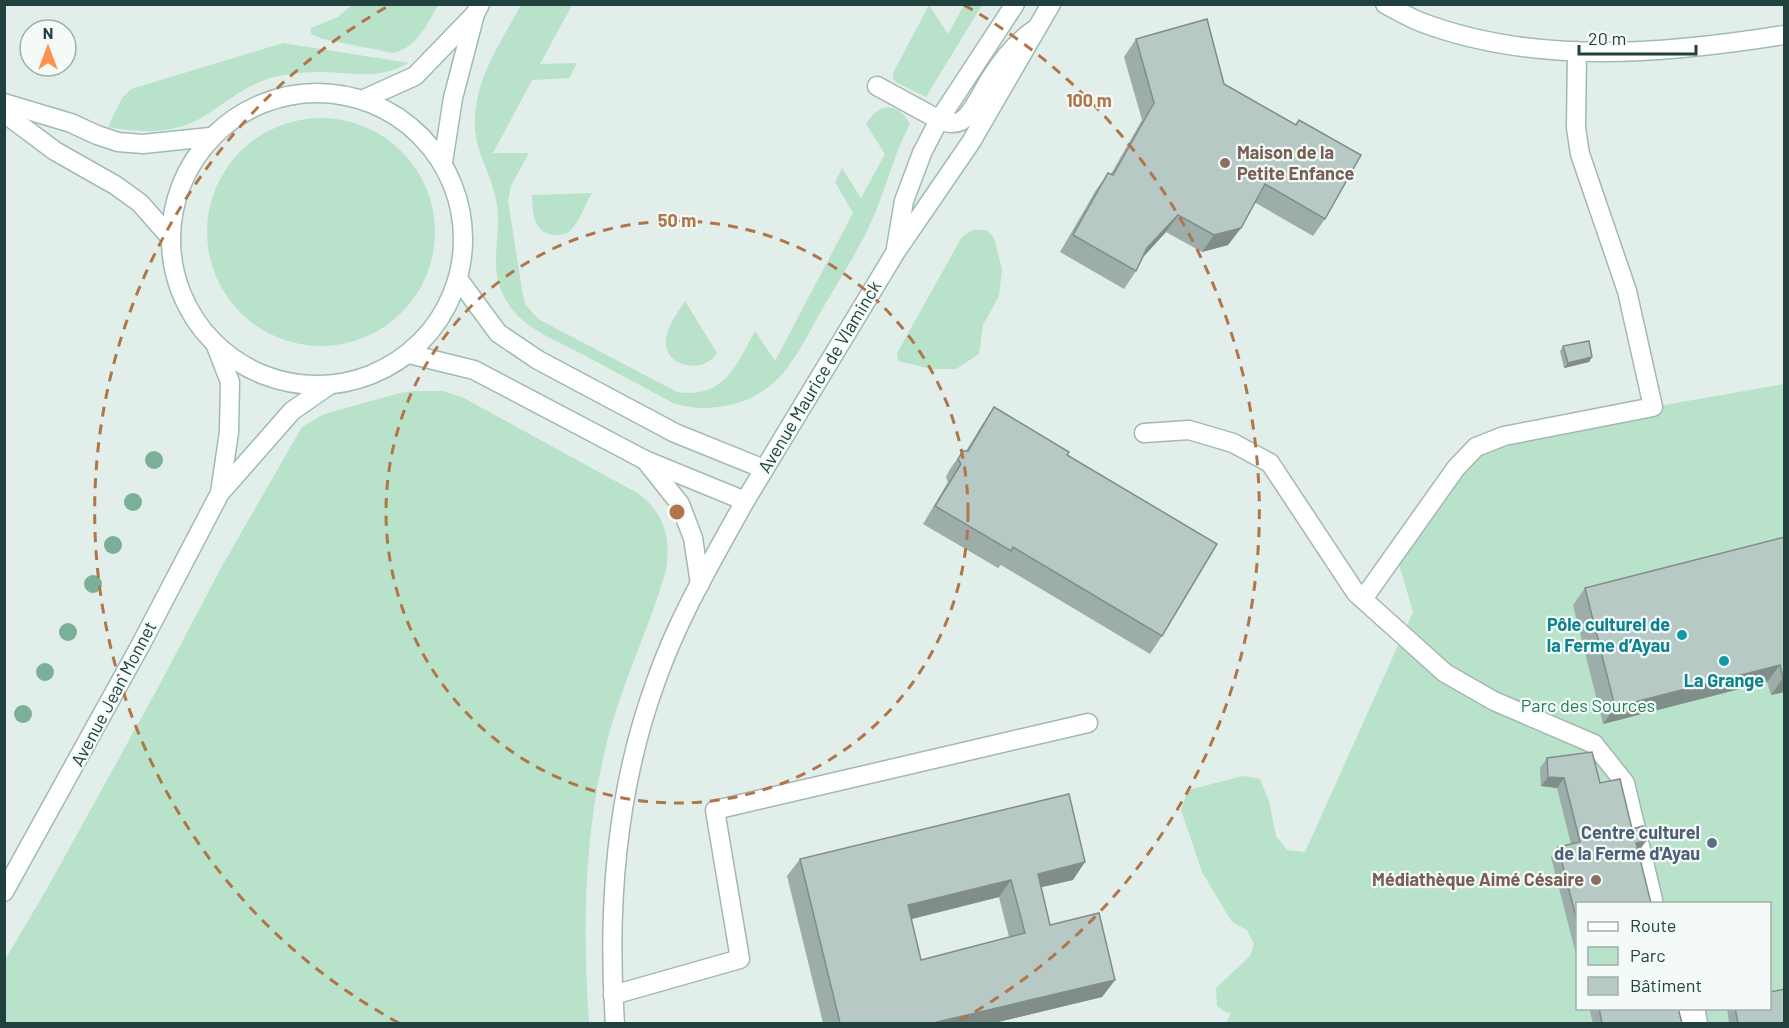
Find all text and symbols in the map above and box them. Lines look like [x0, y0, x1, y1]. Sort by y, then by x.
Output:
north arrow [18, 18, 78, 78]
scale bar [1579, 18, 1696, 56]
text: N [43, 23, 53, 42]
text: 20 m [1588, 27, 1626, 49]
text: 100 m [1066, 89, 1112, 111]
place label: Maison de la Petite Enfance [1237, 141, 1354, 184]
marker: Maison de la Petite Enfance [1218, 156, 1232, 170]
text: 50 m [658, 209, 696, 231]
street label: Avenue Maurice de Vlaminck [753, 276, 885, 477]
centre of rings [667, 502, 687, 522]
place label: Pôle culturel de la Ferme d’Ayau [1547, 613, 1670, 656]
street label: Avenue Jean Monnet [66, 617, 161, 770]
marker: Pôle culturel de la Ferme d’Ayau [1675, 628, 1689, 642]
marker: La Grange [1717, 654, 1731, 668]
place label: La Grange [1684, 669, 1764, 691]
park label: Parc des Sources [1521, 694, 1655, 716]
place label: Centre culturel de la Ferme d'Ayau [1554, 821, 1700, 864]
marker: Centre culturel de la Ferme d'Ayau [1705, 836, 1719, 850]
place label: Médiathèque Aimé Césaire [1372, 868, 1584, 890]
marker: Médiathèque Aimé Césaire [1589, 873, 1603, 887]
legend [1576, 902, 1771, 1010]
text: Route [1630, 914, 1676, 936]
text: Parc [1630, 944, 1666, 966]
text: Bâtiment [1630, 974, 1702, 996]

